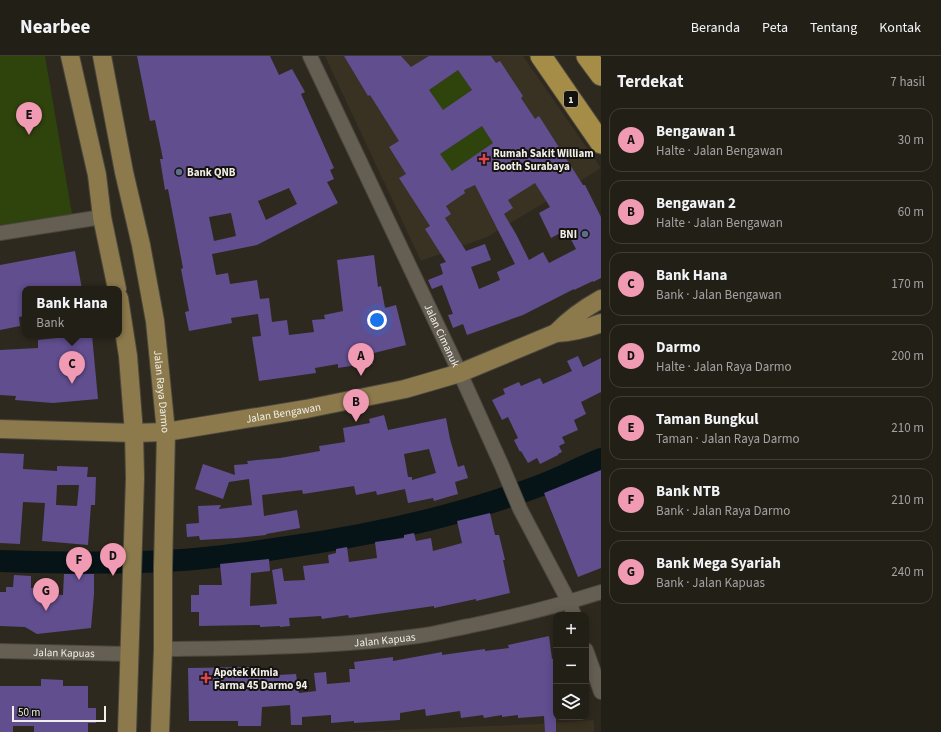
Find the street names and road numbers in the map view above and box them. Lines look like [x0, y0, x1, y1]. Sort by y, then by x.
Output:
road number: 1 [564, 91, 578, 107]
street label: Jalan Cimanuk [420, 301, 463, 370]
street label: Jalan Raya Darmo [150, 349, 173, 434]
street label: Jalan Bengawan [245, 399, 322, 427]
street label: Jalan Kapuas [354, 629, 417, 651]
street label: Jalan Kapuas [33, 645, 95, 661]

